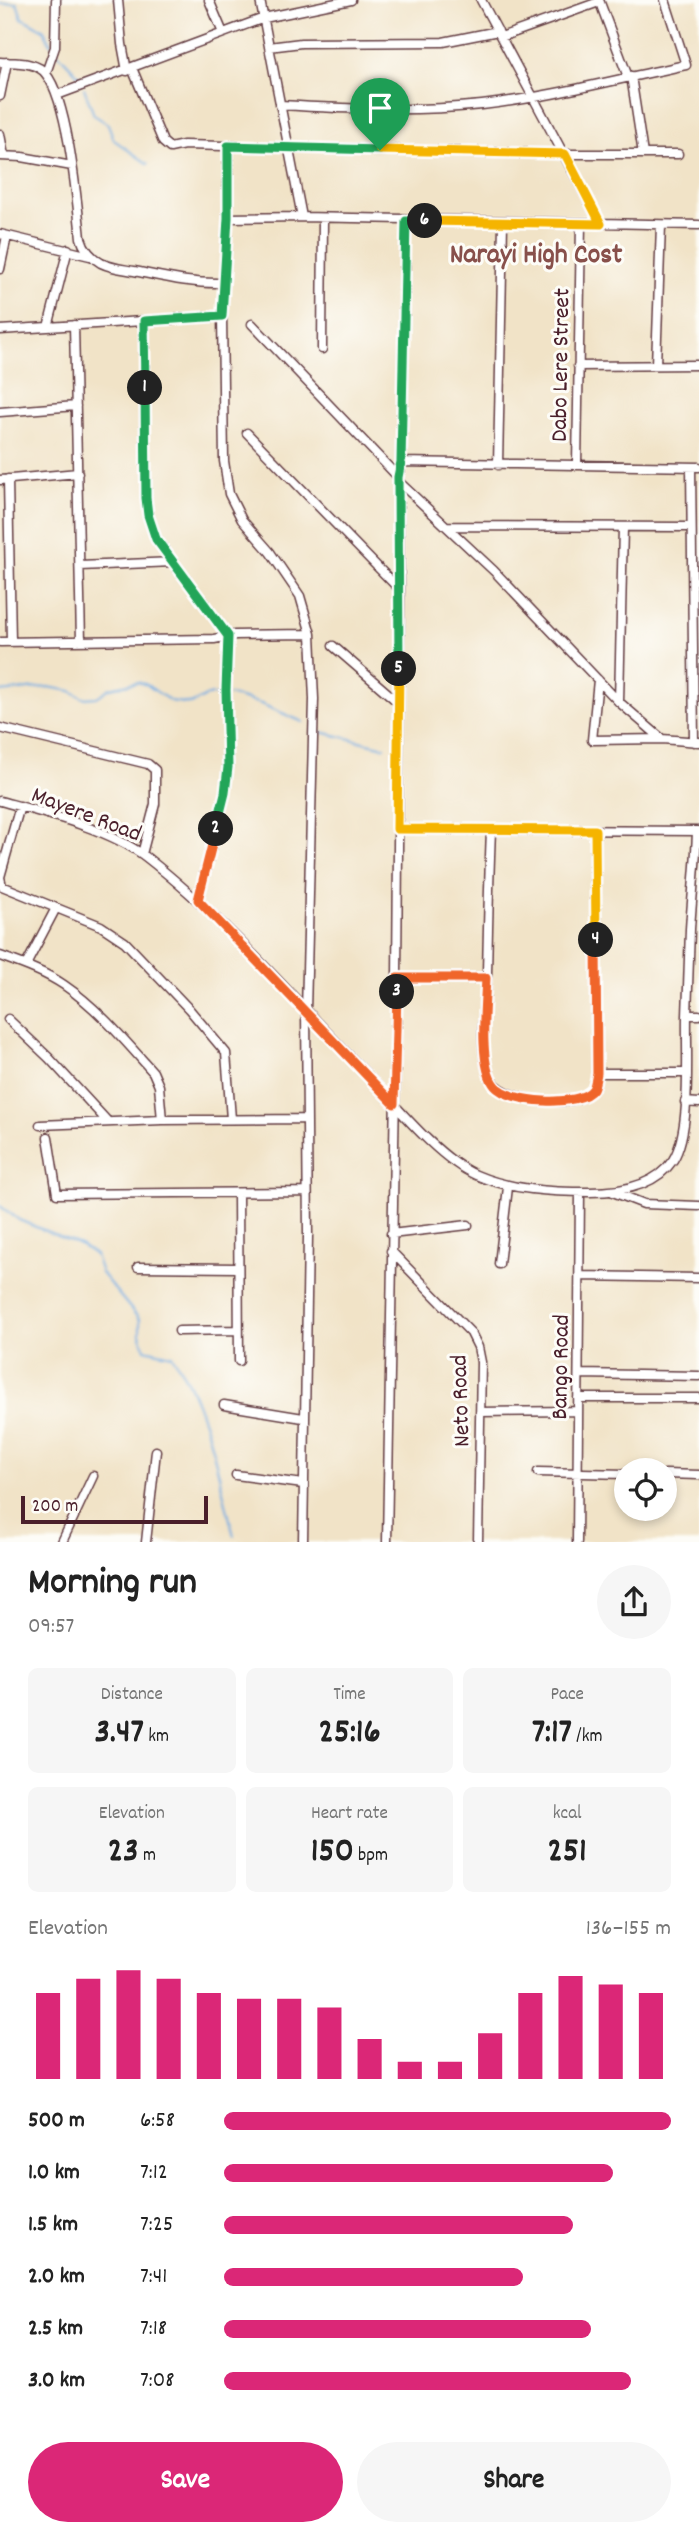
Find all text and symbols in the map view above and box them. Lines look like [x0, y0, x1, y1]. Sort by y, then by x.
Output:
pin [350, 78, 410, 150]
icon: arrive [361, 89, 399, 127]
pin: 6 [408, 204, 442, 238]
text: 6 [420, 207, 429, 234]
district label: Narayi High Cost [450, 237, 623, 277]
street label: Dabo Lere Street [544, 288, 580, 442]
pin: 1 [128, 370, 162, 406]
text: 1 [142, 374, 147, 401]
pin: 5 [382, 652, 416, 686]
text: 5 [394, 655, 403, 682]
street label: Mayere Road [26, 779, 146, 852]
pin: 2 [198, 812, 234, 846]
text: 2 [211, 815, 220, 842]
pin: 4 [578, 922, 614, 958]
text: 4 [592, 926, 599, 953]
pin: 3 [380, 974, 414, 1010]
text: 3 [392, 978, 401, 1005]
street label: Bango Road [544, 1314, 580, 1420]
street label: Neto Road [443, 1354, 481, 1448]
map controls [614, 1458, 677, 1521]
button: locate [614, 1458, 677, 1521]
scale bar [21, 1493, 208, 1525]
text: 200 m [32, 1494, 78, 1521]
text: Morning run [28, 1557, 197, 1612]
button: share [597, 1565, 671, 1639]
text: 09:57 [28, 1611, 74, 1644]
text: Distance [101, 1682, 163, 1709]
text: Time [333, 1682, 366, 1709]
text: Pace [550, 1682, 584, 1709]
text: 3.47 [95, 1709, 144, 1759]
text: 25:16 [318, 1709, 381, 1759]
text: 7:17 [532, 1709, 572, 1759]
text: km [144, 1724, 169, 1751]
text: /km [572, 1724, 603, 1751]
text: Elevation [99, 1801, 165, 1828]
text: Heart rate [311, 1801, 388, 1828]
text: kcal [553, 1801, 582, 1828]
text: 23 [108, 1828, 139, 1878]
text: 150 [311, 1828, 354, 1878]
text: 251 [548, 1828, 587, 1878]
text: m [139, 1843, 156, 1870]
text: bpm [354, 1843, 388, 1870]
text: Elevation [28, 1913, 108, 1946]
text: 136–155 m [586, 1913, 671, 1946]
text: 500 m [28, 2105, 85, 2138]
text: 6:58 [140, 2105, 175, 2138]
text: 1.0 km [28, 2157, 80, 2190]
text: 7:12 [140, 2157, 168, 2190]
text: 1.5 km [28, 2209, 78, 2242]
text: 7:25 [140, 2209, 173, 2242]
text: 2.0 km [28, 2261, 85, 2294]
text: 7:41 [140, 2261, 167, 2294]
text: 2.5 km [28, 2313, 83, 2346]
text: 7:18 [140, 2313, 167, 2346]
text: 3.0 km [28, 2365, 85, 2398]
text: 7:08 [140, 2365, 174, 2398]
button: Save [28, 2442, 343, 2522]
button: Share [357, 2442, 671, 2522]

